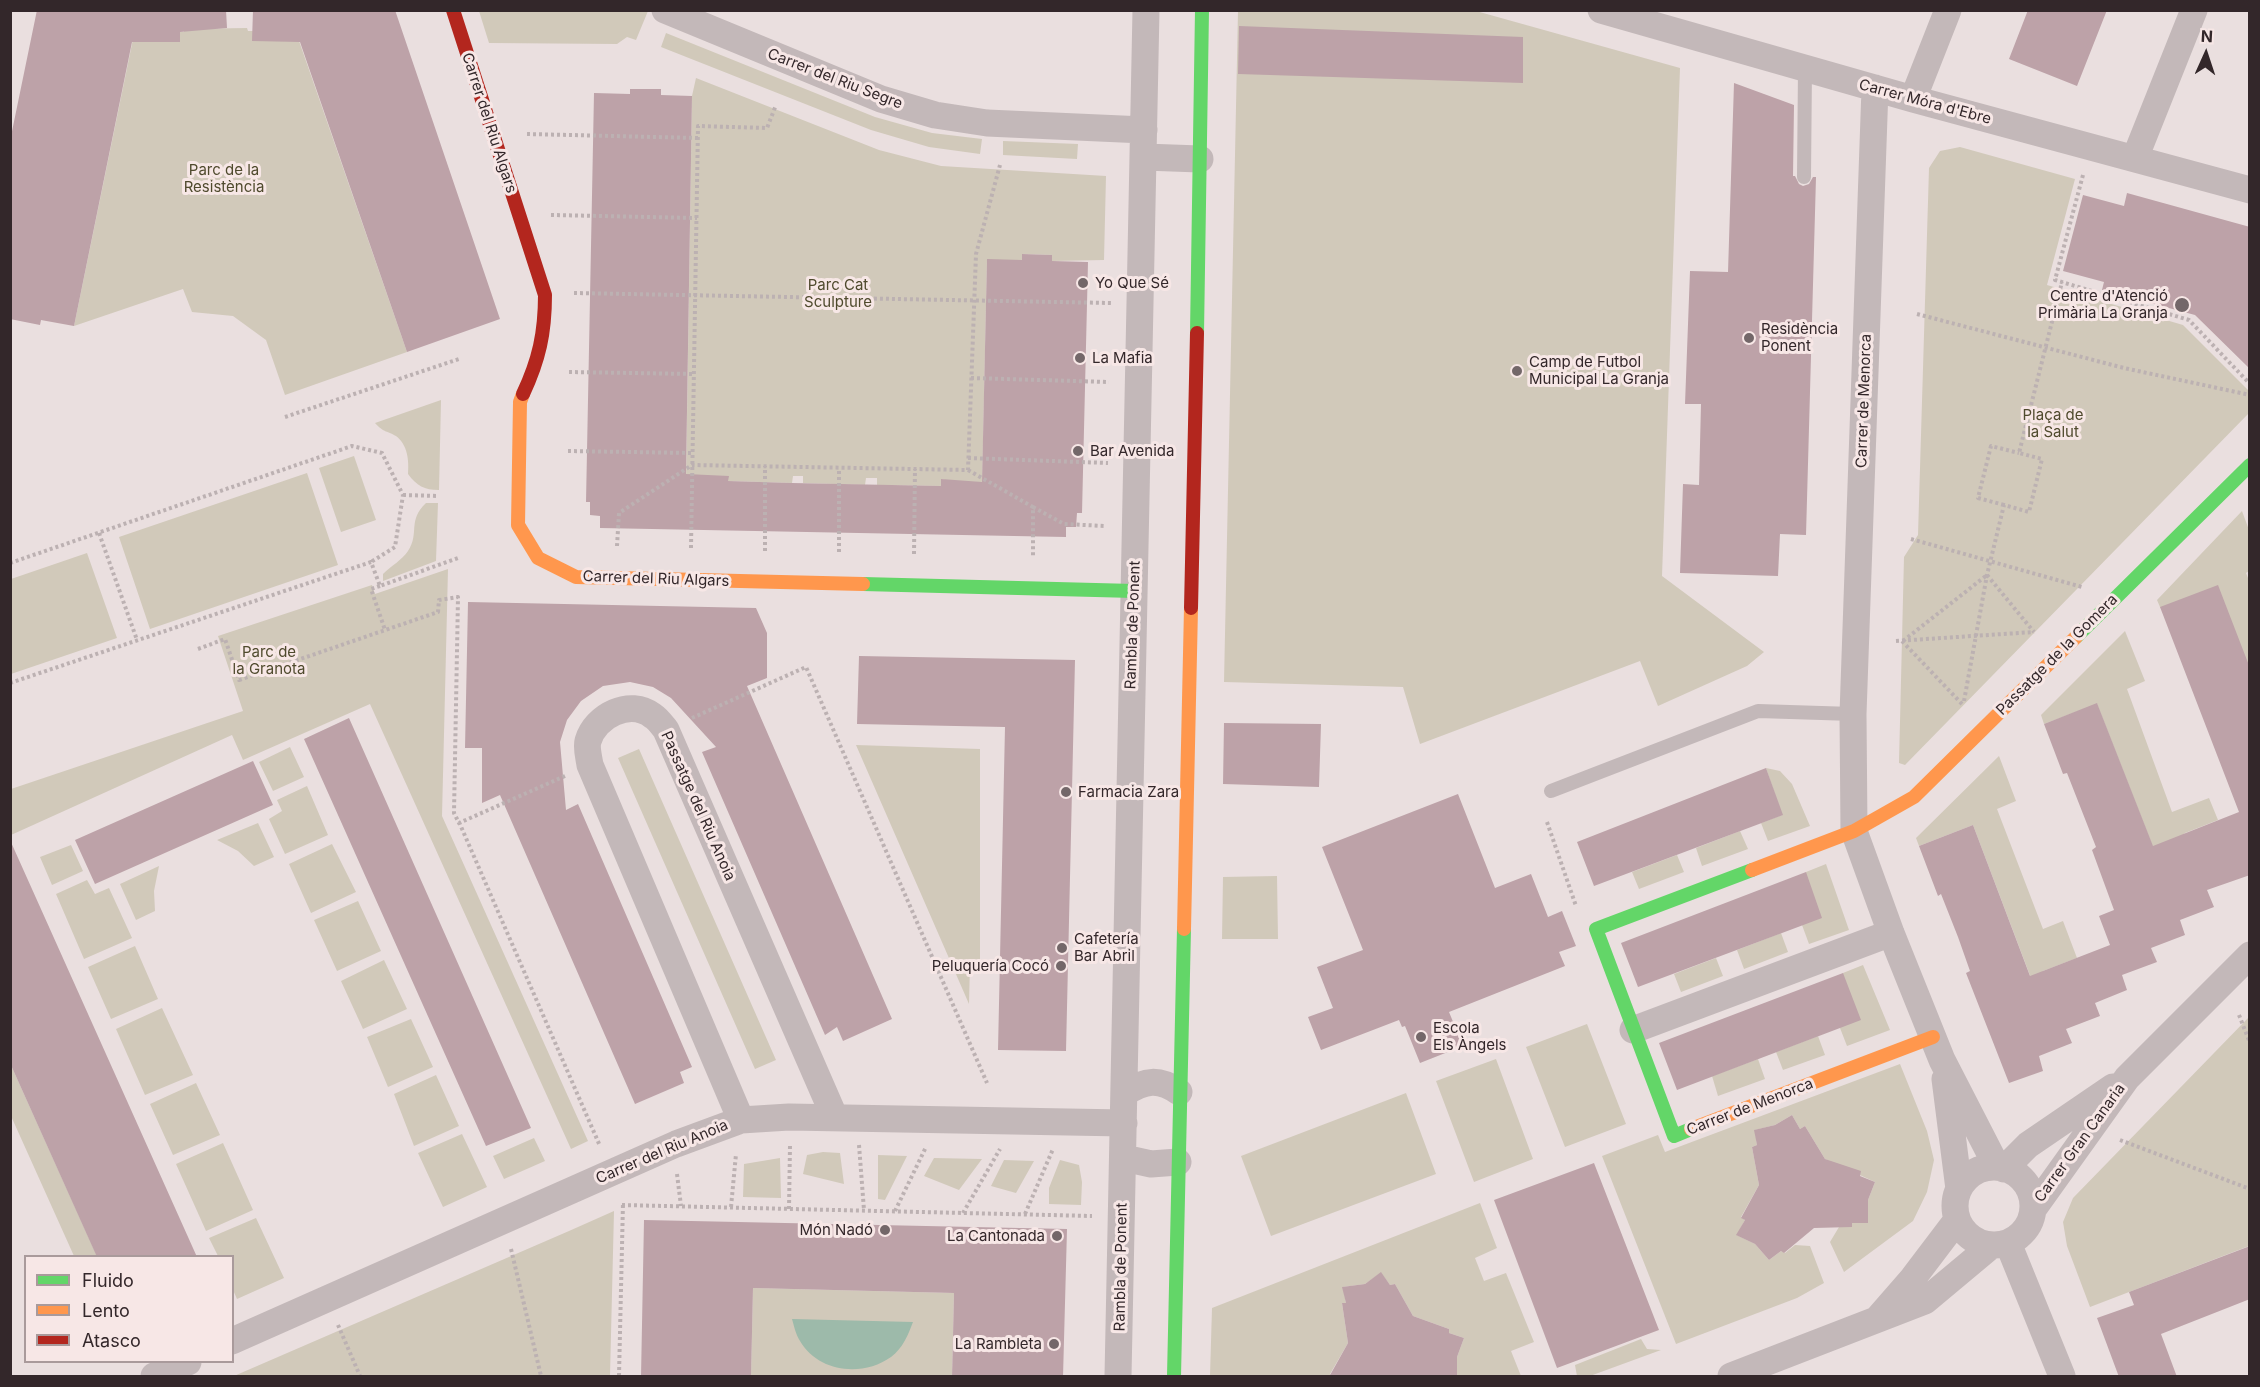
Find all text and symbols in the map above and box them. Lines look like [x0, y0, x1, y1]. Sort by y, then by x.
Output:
north arrow [2176, 24, 2236, 84]
text: N [2200, 26, 2214, 46]
street label: Carrer del Riu Segre [765, 45, 905, 113]
street label: Carrer del Riu Algars [458, 51, 520, 195]
street label: Carrer Móra d'Ebre [1857, 76, 1993, 128]
park label: Parc de la Resistència [184, 161, 264, 196]
place label: Yo Que Sé [1095, 274, 1169, 292]
park label: Parc Cat Sculpture [804, 276, 872, 311]
marker: Yo Que Sé [1076, 276, 1090, 290]
place label: Centre d'Atenció Primària La Granja [2038, 287, 2168, 322]
marker: Centre d'Atenció Primària La Granja [2173, 296, 2191, 314]
place label: Residència Ponent [1761, 320, 1838, 355]
marker: Residència Ponent [1742, 331, 1756, 345]
street label: Carrer de Menorca [1853, 334, 1875, 468]
place label: La Mafia [1092, 349, 1153, 367]
marker: La Mafia [1073, 351, 1087, 365]
place label: Camp de Futbol Municipal La Granja [1529, 353, 1669, 388]
marker: Camp de Futbol Municipal La Granja [1510, 364, 1524, 378]
park label: Plaça de la Salut [2023, 406, 2083, 441]
place label: Bar Avenida [1090, 442, 1174, 460]
marker: Bar Avenida [1071, 444, 1085, 458]
street label: Rambla de Ponent [1122, 560, 1144, 690]
street label: Carrer del Riu Algars [582, 567, 730, 591]
street label: Passatge de la Gomera [1993, 591, 2121, 719]
park label: Parc de la Granota [233, 643, 305, 678]
street label: Passatge del Riu Anoia [657, 729, 739, 883]
place label: Farmacia Zara [1078, 783, 1179, 801]
marker: Farmacia Zara [1059, 785, 1073, 799]
place label: Cafetería Bar Abril [1074, 930, 1139, 965]
marker: Cafetería Bar Abril [1055, 941, 1069, 955]
place label: Peluquería Cocó [932, 957, 1049, 975]
marker: Peluquería Cocó [1054, 959, 1068, 973]
place label: Escola Els Àngels [1433, 1019, 1506, 1054]
marker: Escola Els Àngels [1414, 1030, 1428, 1044]
street label: Carrer de Menorca [1684, 1075, 1816, 1139]
street label: Carrer Gran Canaria [2031, 1080, 2129, 1206]
street label: Carrer del Riu Anoia [593, 1116, 731, 1188]
street label: Rambla de Ponent [1111, 1203, 1131, 1331]
place label: Món Nadó [799, 1221, 873, 1239]
marker: Món Nadó [878, 1223, 892, 1237]
place label: La Cantonada [947, 1227, 1045, 1245]
marker: La Cantonada [1050, 1229, 1064, 1243]
legend [24, 1255, 234, 1363]
text: Fluido [82, 1270, 134, 1291]
text: Lento [82, 1300, 130, 1321]
text: Atasco [82, 1330, 141, 1351]
place label: La Rambleta [955, 1335, 1042, 1353]
marker: La Rambleta [1047, 1337, 1061, 1351]

